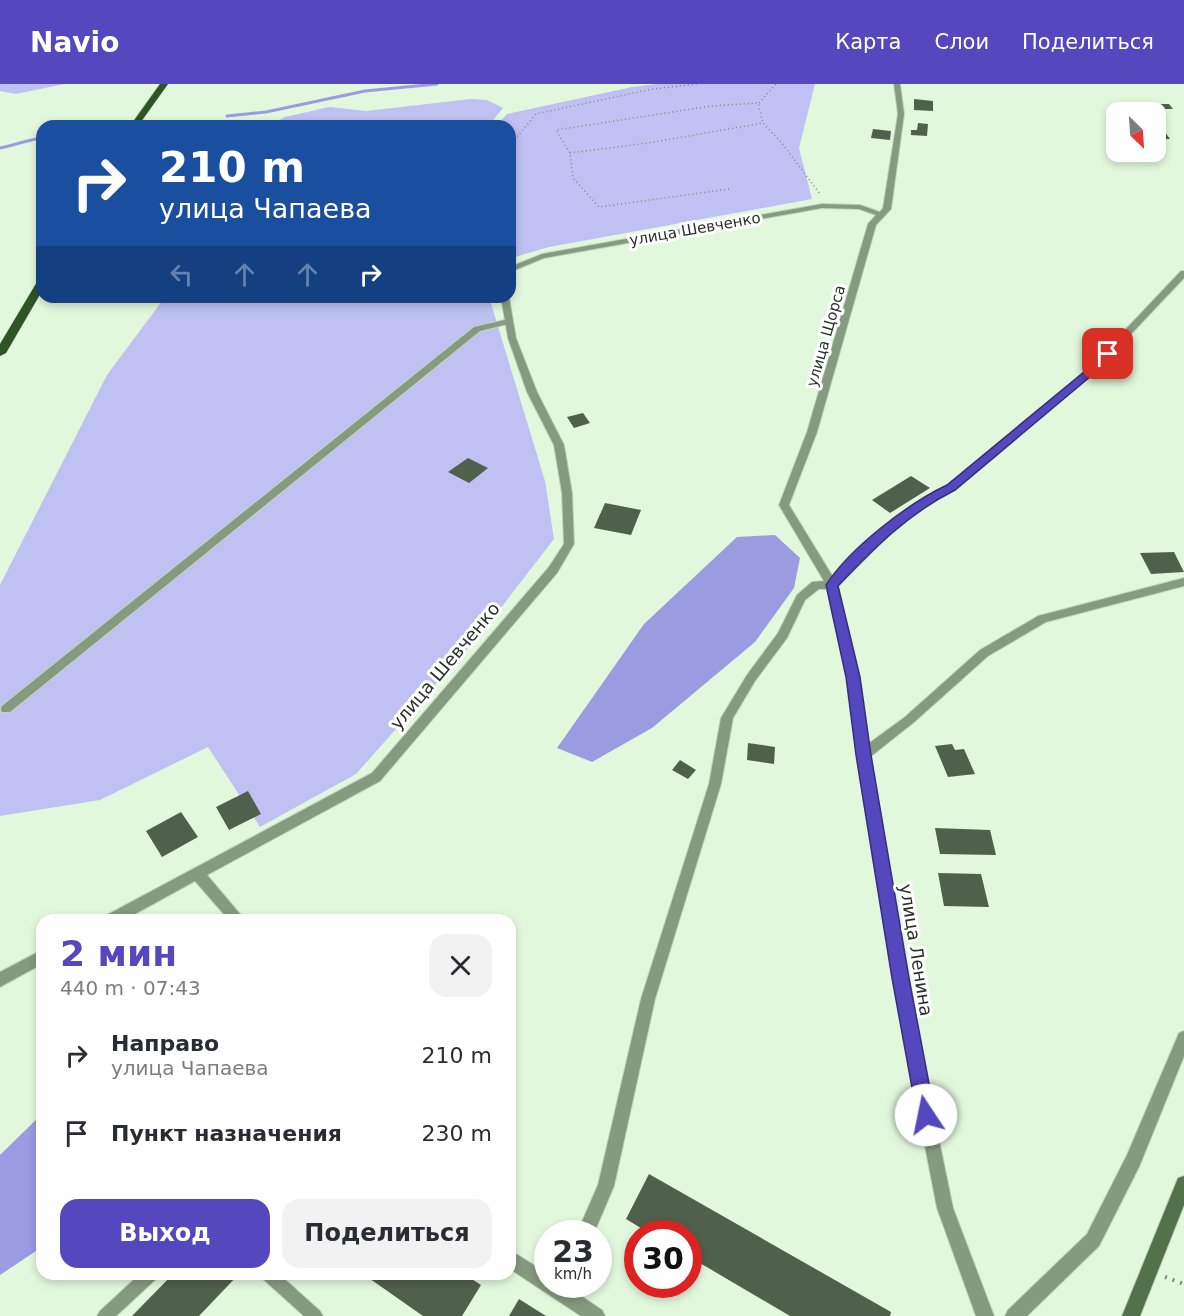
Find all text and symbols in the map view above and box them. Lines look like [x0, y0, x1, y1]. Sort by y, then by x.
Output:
text: Navio [30, 26, 119, 59]
text: Карта [835, 30, 901, 54]
text: Слои [934, 30, 989, 54]
text: Поделиться [1022, 30, 1154, 54]
north arrow [1106, 102, 1166, 162]
map controls [1106, 102, 1166, 162]
text: 210 m [159, 143, 305, 192]
icon: right [60, 144, 138, 222]
text: улица Чапаева [159, 193, 372, 224]
street label: улица Шевченко [628, 209, 762, 249]
icon: left [165, 258, 198, 291]
icon: ahead [228, 258, 261, 291]
icon: ahead [291, 258, 324, 291]
icon: right [354, 258, 387, 291]
street label: улица Щорса [803, 283, 849, 389]
pin [1082, 328, 1133, 379]
icon: arrive [1091, 337, 1124, 370]
street label: улица Шевченко [385, 598, 504, 733]
street label: улица Ленина [896, 882, 937, 1018]
text: 2 мин [60, 933, 177, 974]
button: close [429, 934, 492, 997]
text: 440 m · 07:43 [60, 976, 201, 1000]
text: Направо [111, 1031, 219, 1056]
icon: right [60, 1039, 93, 1072]
text: 210 m [422, 1043, 492, 1068]
text: улица Чапаева [111, 1056, 269, 1080]
position arrow [894, 1083, 958, 1147]
icon: arrive [60, 1117, 93, 1150]
text: Пункт назначения [111, 1121, 342, 1146]
text: 230 m [422, 1121, 492, 1146]
button: Выход [60, 1199, 270, 1268]
button: Поделиться [282, 1199, 492, 1268]
speed limit sign: 30 [624, 1220, 702, 1298]
text: 23 [552, 1234, 594, 1269]
text: km/h [554, 1265, 592, 1283]

